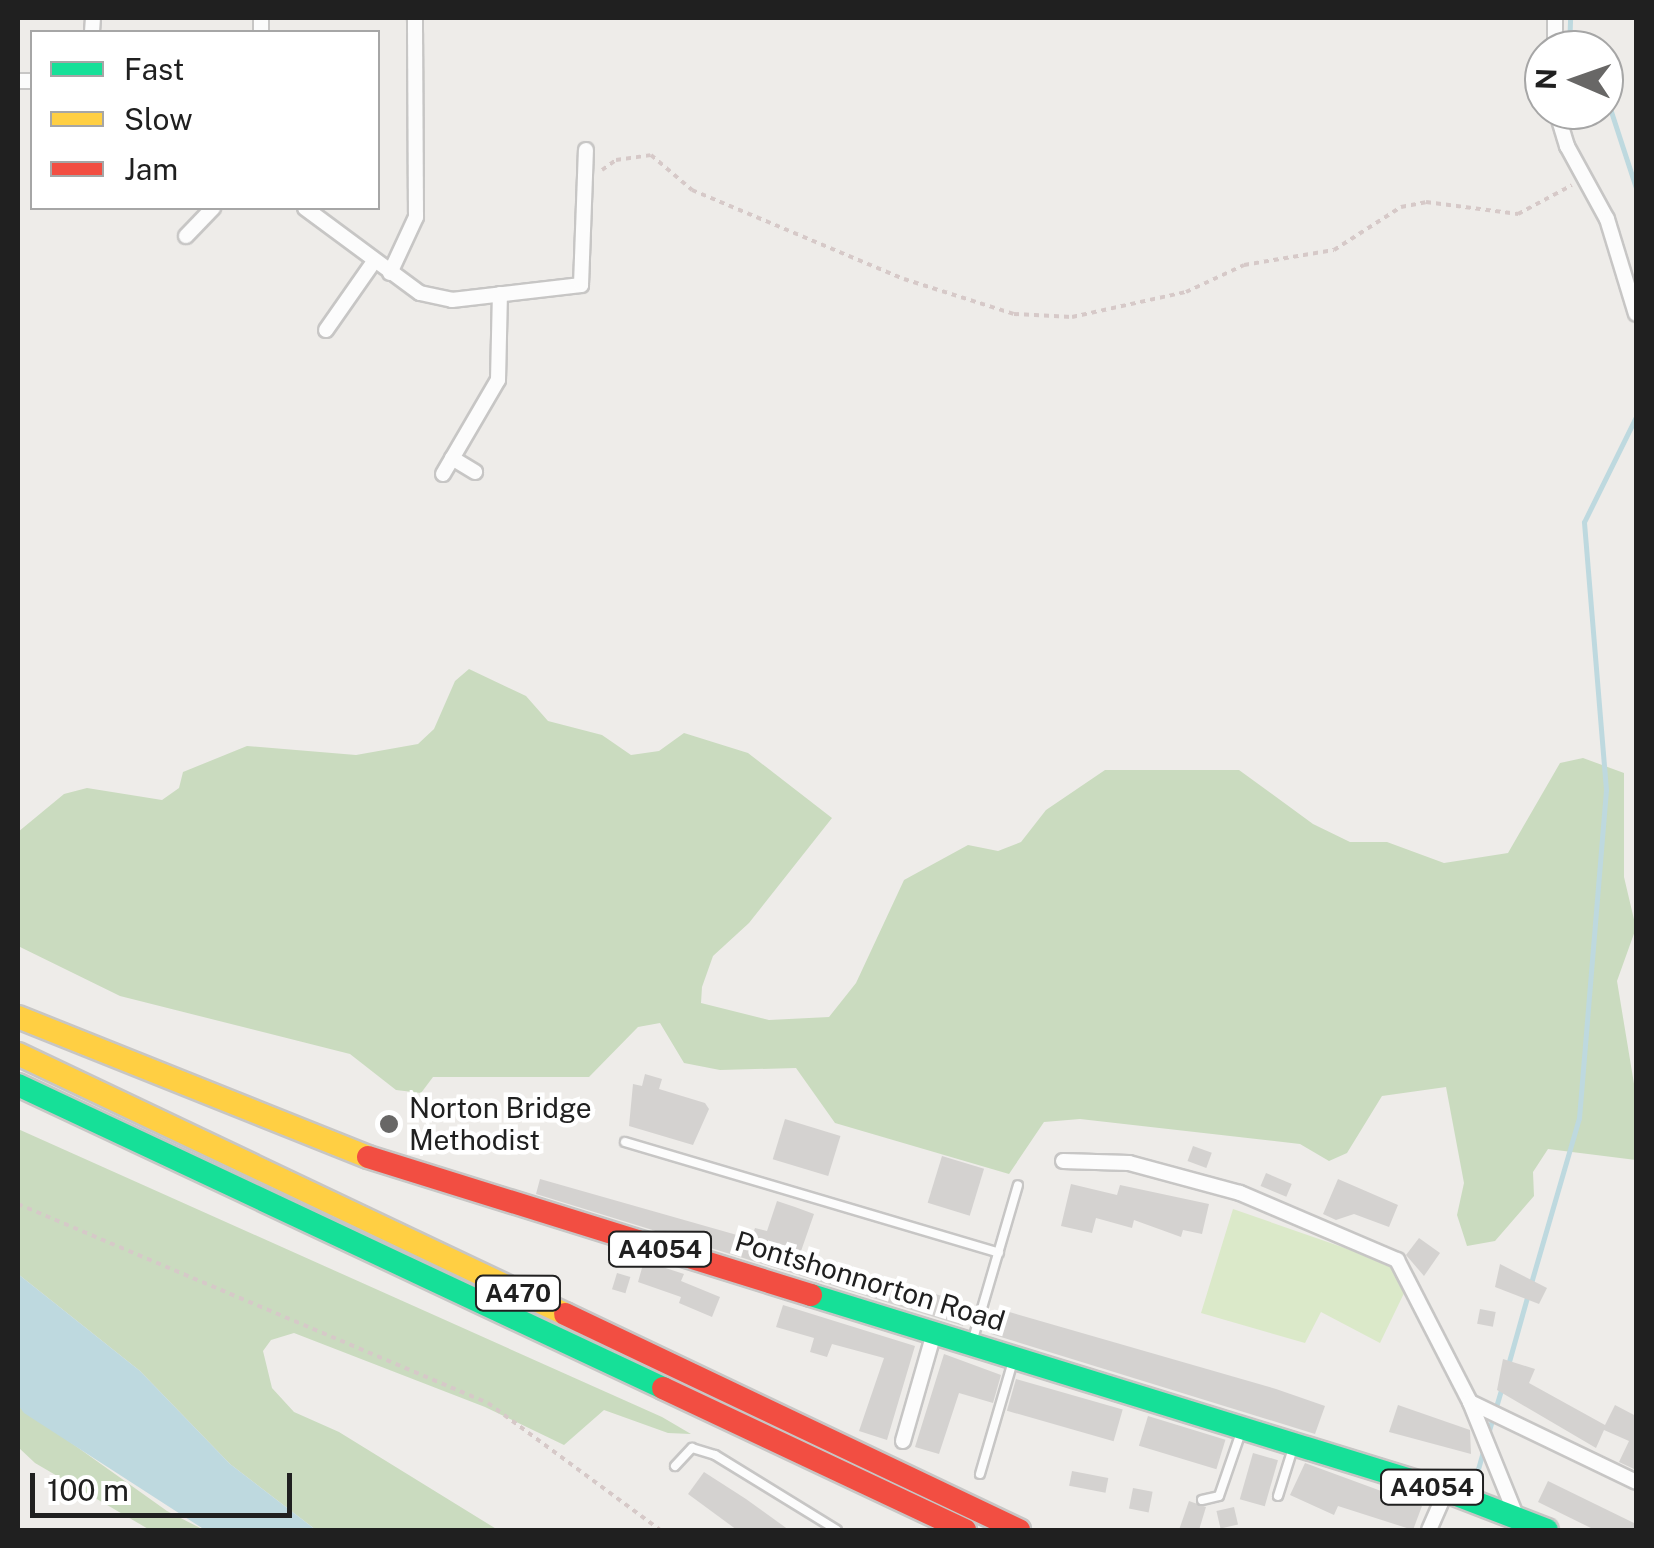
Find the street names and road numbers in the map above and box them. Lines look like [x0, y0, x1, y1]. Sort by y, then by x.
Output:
street label: Pontshonnorton Road [731, 1224, 1009, 1338]
road number: A4054 [608, 1229, 712, 1269]
road number: A470 [473, 1273, 563, 1313]
road number: A4054 [1380, 1467, 1484, 1507]

